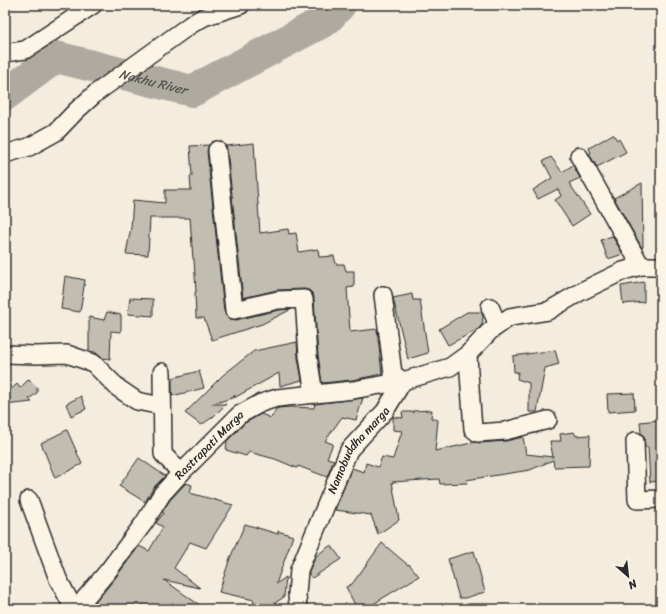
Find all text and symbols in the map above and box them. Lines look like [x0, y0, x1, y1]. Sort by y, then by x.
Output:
water label: Nakhu River [117, 62, 192, 102]
street label: Namobuddha marga [321, 403, 396, 497]
street label: Rastrapati Marga [169, 404, 248, 485]
north arrow [608, 556, 648, 596]
text: N [624, 574, 641, 595]

